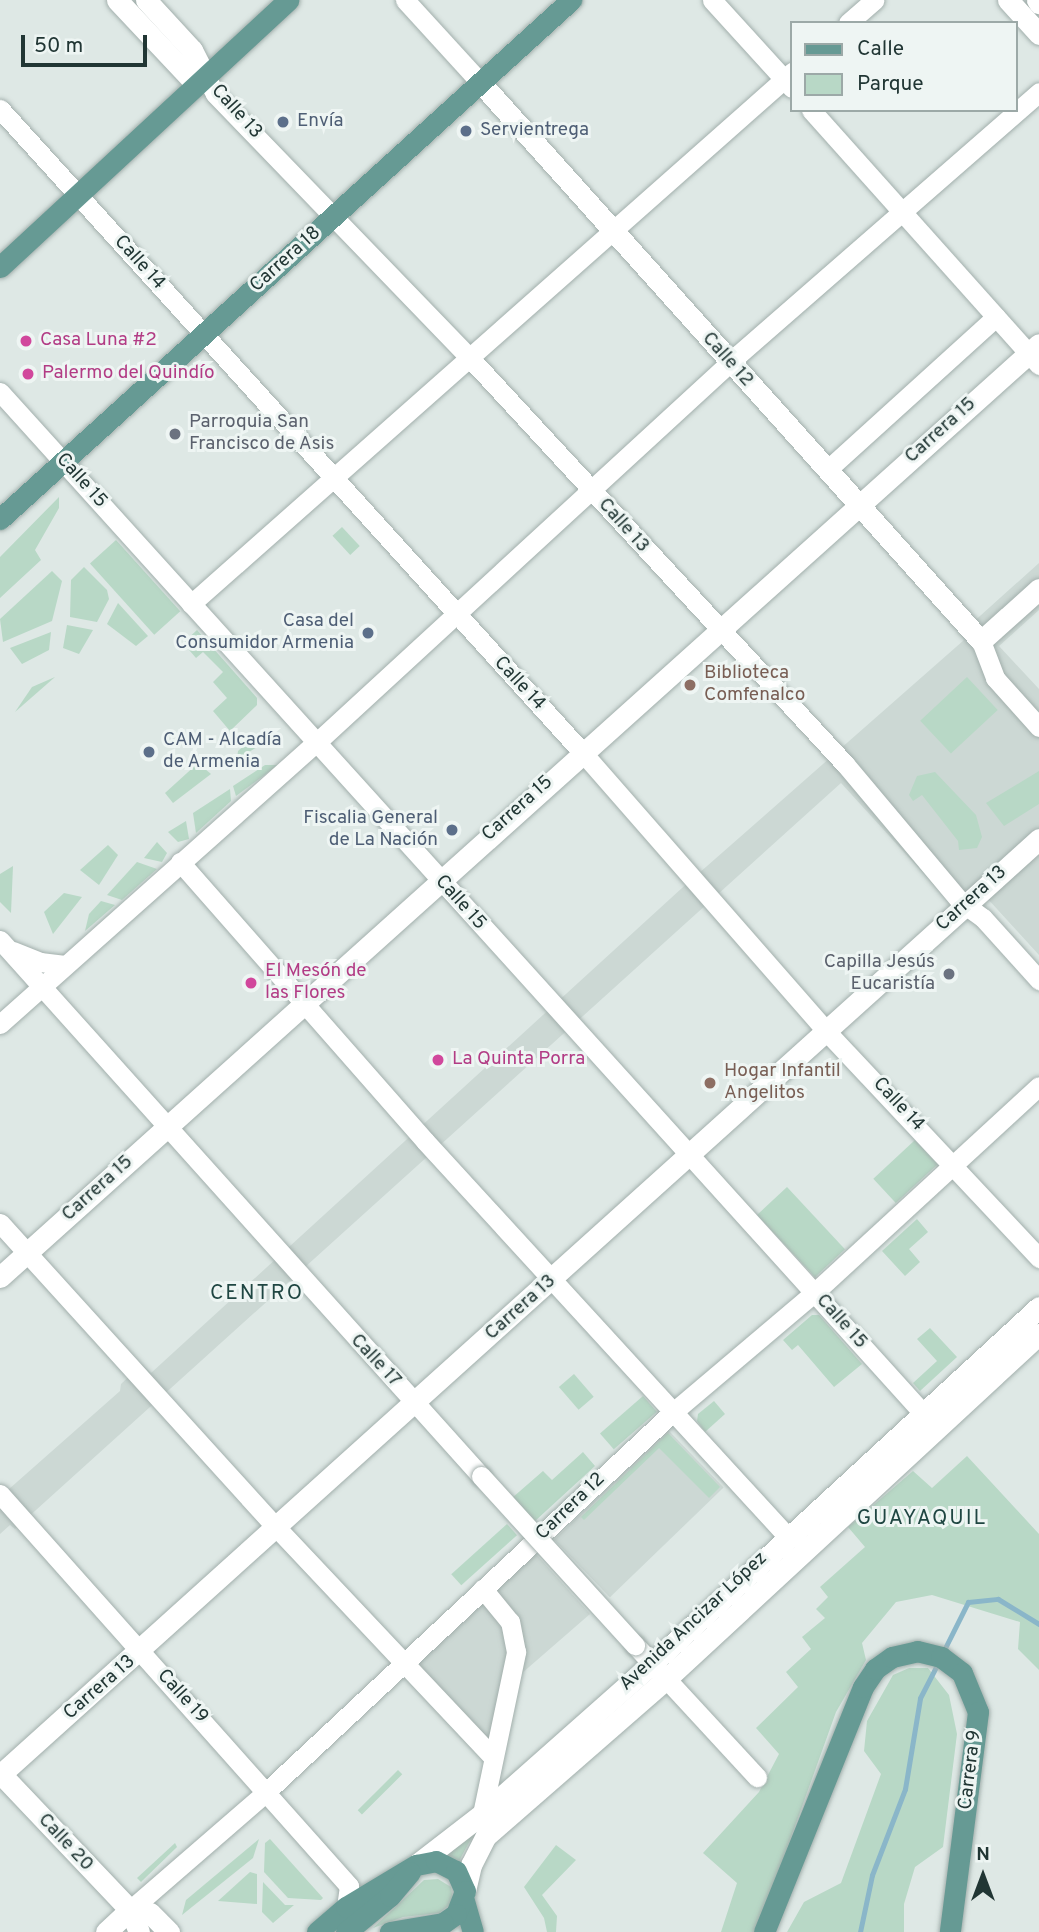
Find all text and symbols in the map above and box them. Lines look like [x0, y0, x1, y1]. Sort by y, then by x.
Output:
scale bar [24, 21, 150, 65]
legend [790, 21, 1018, 112]
text: 50 m [34, 33, 83, 60]
text: Calle [857, 36, 904, 63]
text: Parque [857, 71, 924, 98]
street label: Calle 13 [206, 80, 266, 144]
place label: Envía [297, 111, 343, 133]
marker: Envía [275, 114, 291, 130]
place label: Servientrega [480, 120, 589, 142]
marker: Servientrega [458, 123, 474, 139]
street label: Carrera 18 [246, 222, 326, 298]
street label: Calle 14 [109, 231, 169, 295]
street label: Calle 12 [697, 328, 757, 392]
place label: Casa Luna #2 [40, 330, 157, 352]
marker: Casa Luna #2 [18, 333, 34, 349]
place label: Palermo del Quindío [42, 363, 215, 385]
marker: Palermo del Quindío [20, 366, 36, 382]
street label: Carrera 15 [901, 393, 981, 469]
place label: Parroquia San Francisco de Asis [189, 412, 335, 456]
marker: Parroquia San Francisco de Asis [167, 426, 183, 442]
street label: Calle 15 [51, 449, 111, 513]
street label: Calle 13 [593, 494, 653, 558]
place label: Casa del Consumidor Armenia [174, 611, 354, 655]
marker: Casa del Consumidor Armenia [360, 625, 376, 641]
street label: Calle 14 [488, 652, 550, 716]
place label: Biblioteca Comfenalco [704, 663, 805, 707]
marker: Biblioteca Comfenalco [682, 677, 698, 693]
place label: CAM - Alcadía de Armenia [163, 730, 282, 774]
marker: CAM - Alcadía de Armenia [141, 744, 157, 760]
street label: Carrera 15 [478, 771, 558, 847]
place label: Fiscalia General de La Nación [303, 808, 438, 852]
marker: Fiscalia General de La Nación [444, 822, 460, 838]
street label: Carrera 13 [932, 861, 1012, 937]
street label: Calle 15 [430, 871, 490, 935]
place label: Capilla Jesús Eucaristía [824, 952, 935, 996]
place label: El Mesón de las Flores [265, 961, 367, 1005]
marker: Capilla Jesús Eucaristía [941, 966, 957, 982]
marker: El Mesón de las Flores [243, 975, 259, 991]
place label: La Quinta Porra [452, 1049, 585, 1071]
marker: La Quinta Porra [430, 1052, 446, 1068]
place label: Hogar Infantil Angelitos [724, 1061, 841, 1105]
street label: Calle 14 [867, 1073, 929, 1137]
marker: Hogar Infantil Angelitos [702, 1075, 718, 1091]
street label: Carrera 15 [58, 1151, 138, 1227]
street label: Carrera 13 [481, 1270, 561, 1346]
district label: CENTRO [211, 1281, 303, 1307]
street label: Calle 15 [811, 1290, 871, 1354]
street label: Calle 17 [345, 1330, 405, 1392]
street label: Carrera 12 [532, 1468, 610, 1546]
district label: GUAYAQUIL [858, 1506, 986, 1532]
street label: Avenida Ancizar López [615, 1547, 773, 1697]
street label: Carrera 13 [60, 1651, 140, 1725]
street label: Calle 19 [152, 1665, 212, 1729]
street label: Carrera 9 [955, 1729, 987, 1811]
street label: Calle 20 [33, 1809, 97, 1877]
north arrow [948, 1841, 1018, 1911]
text: N [976, 1843, 990, 1867]

